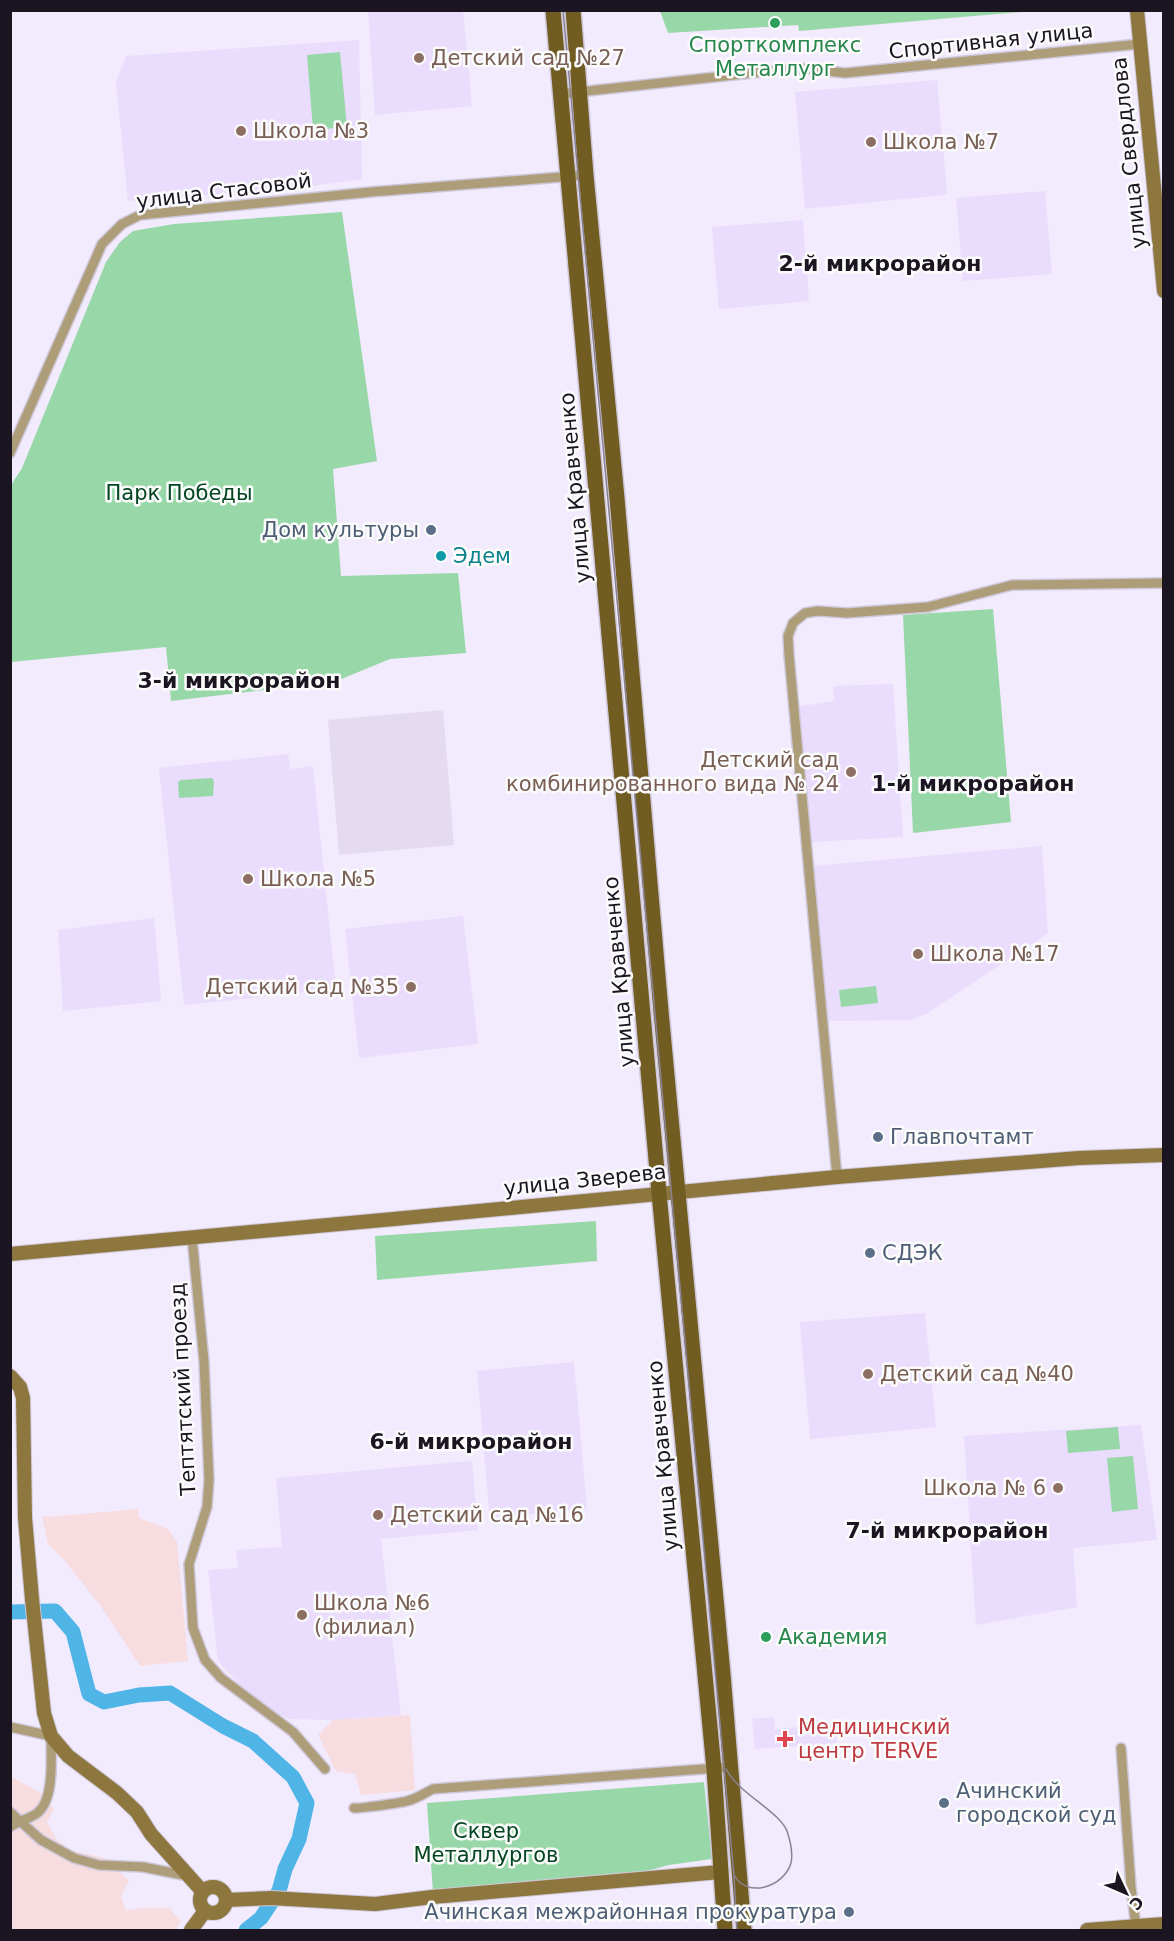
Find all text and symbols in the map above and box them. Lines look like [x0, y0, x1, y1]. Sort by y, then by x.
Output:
marker: Спорткомплекс Металлург [768, 16, 782, 30]
street label: Спортивная улица [888, 18, 1094, 64]
place label: Спорткомплекс Металлург [689, 33, 861, 81]
place label: Детский сад №27 [431, 46, 625, 70]
marker: Детский сад №27 [412, 51, 426, 65]
street label: улица Свердлова [1107, 56, 1151, 250]
place label: Школа №3 [253, 119, 369, 143]
marker: Школа №3 [234, 124, 248, 138]
place label: Школа №7 [883, 130, 999, 154]
marker: Школа №7 [864, 135, 878, 149]
street label: улица Стасовой [135, 168, 313, 214]
district label: 2-й микрорайон [778, 251, 982, 276]
street label: улица Кравченко [555, 392, 595, 584]
park label: Парк Победы [106, 481, 252, 505]
place label: Дом культуры [262, 518, 419, 542]
marker: Дом культуры [424, 523, 438, 537]
place label: Эдем [453, 544, 511, 568]
marker: Эдем [434, 549, 448, 563]
district label: 3-й микрорайон [137, 668, 341, 693]
place label: Детский сад комбинированного вида № 24 [506, 748, 839, 796]
marker: Детский сад комбинированного вида № 24 [844, 765, 858, 779]
district label: 1-й микрорайон [871, 771, 1075, 796]
place label: Школа №5 [260, 867, 376, 891]
marker: Школа №5 [241, 872, 255, 886]
street label: улица Кравченко [599, 876, 639, 1068]
place label: Школа №17 [930, 942, 1060, 966]
marker: Школа №17 [911, 947, 925, 961]
place label: Детский сад №35 [205, 975, 399, 999]
marker: Детский сад №35 [404, 980, 418, 994]
place label: Главпочтамт [890, 1125, 1034, 1149]
marker: Главпочтамт [871, 1130, 885, 1144]
street label: улица Зверева [502, 1160, 668, 1200]
place label: СДЭК [882, 1241, 943, 1265]
marker: СДЭК [863, 1246, 877, 1260]
street label: Тептятский проезд [165, 1282, 201, 1497]
street label: улица Кравченко [643, 1360, 683, 1552]
place label: Детский сад №40 [880, 1362, 1074, 1386]
marker: Детский сад №40 [861, 1367, 875, 1381]
district label: 6-й микрорайон [369, 1429, 573, 1454]
place label: Школа № 6 [923, 1476, 1046, 1500]
marker: Школа № 6 [1051, 1481, 1065, 1495]
place label: Детский сад №16 [390, 1503, 584, 1527]
marker: Детский сад №16 [371, 1508, 385, 1522]
district label: 7-й микрорайон [845, 1518, 1049, 1543]
place label: Школа №6 (филиал) [314, 1591, 430, 1639]
marker: Школа №6 (филиал) [295, 1608, 309, 1622]
place label: Академия [778, 1625, 887, 1649]
marker: Академия [759, 1630, 773, 1644]
place label: Медицинский центр TERVE [798, 1715, 950, 1763]
marker: Медицинский центр TERVE [776, 1730, 794, 1748]
place label: Ачинский городской суд [956, 1779, 1116, 1827]
marker: Ачинский городской суд [937, 1796, 951, 1810]
park label: Сквер Металлургов [413, 1819, 559, 1867]
north arrow [1096, 1863, 1156, 1923]
text: С [1126, 1892, 1147, 1914]
place label: Ачинская межрайонная прокуратура [424, 1900, 837, 1924]
marker: Ачинская межрайонная прокуратура [842, 1905, 856, 1919]

